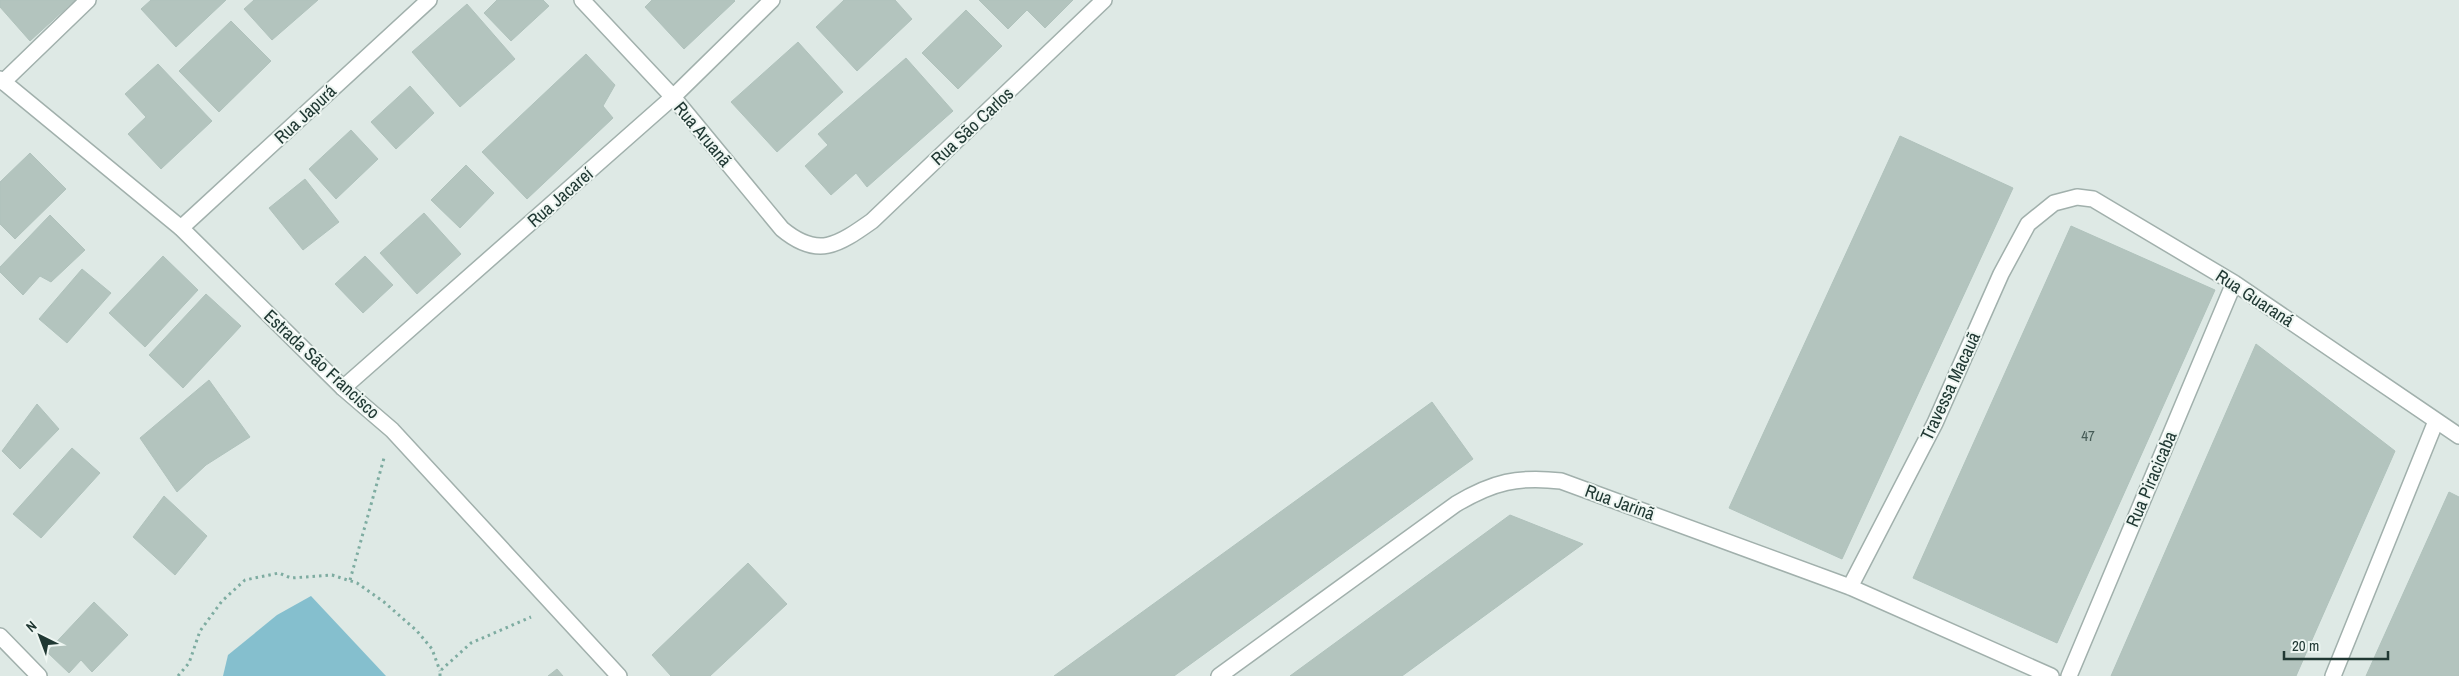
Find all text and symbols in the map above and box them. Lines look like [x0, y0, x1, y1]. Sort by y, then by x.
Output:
street label: Rua Japurá [269, 79, 341, 149]
street label: Rua São Carlos [925, 81, 1019, 171]
street label: Rua Aruanã [668, 96, 738, 172]
street label: Rua Jacareí [522, 161, 599, 233]
street label: Rua Guaraná [2211, 263, 2299, 333]
street label: Estrada São Francisco [259, 304, 385, 424]
street label: Travessa Macauã [1914, 328, 1986, 444]
house number: 47 [2081, 425, 2095, 446]
street label: Rua Piracicaba [2120, 427, 2182, 531]
street label: Rua Jarinã [1582, 478, 1658, 526]
north arrow [15, 611, 65, 661]
text: N [22, 617, 40, 636]
scale bar [2284, 628, 2388, 660]
text: 20 m [2292, 635, 2319, 656]

